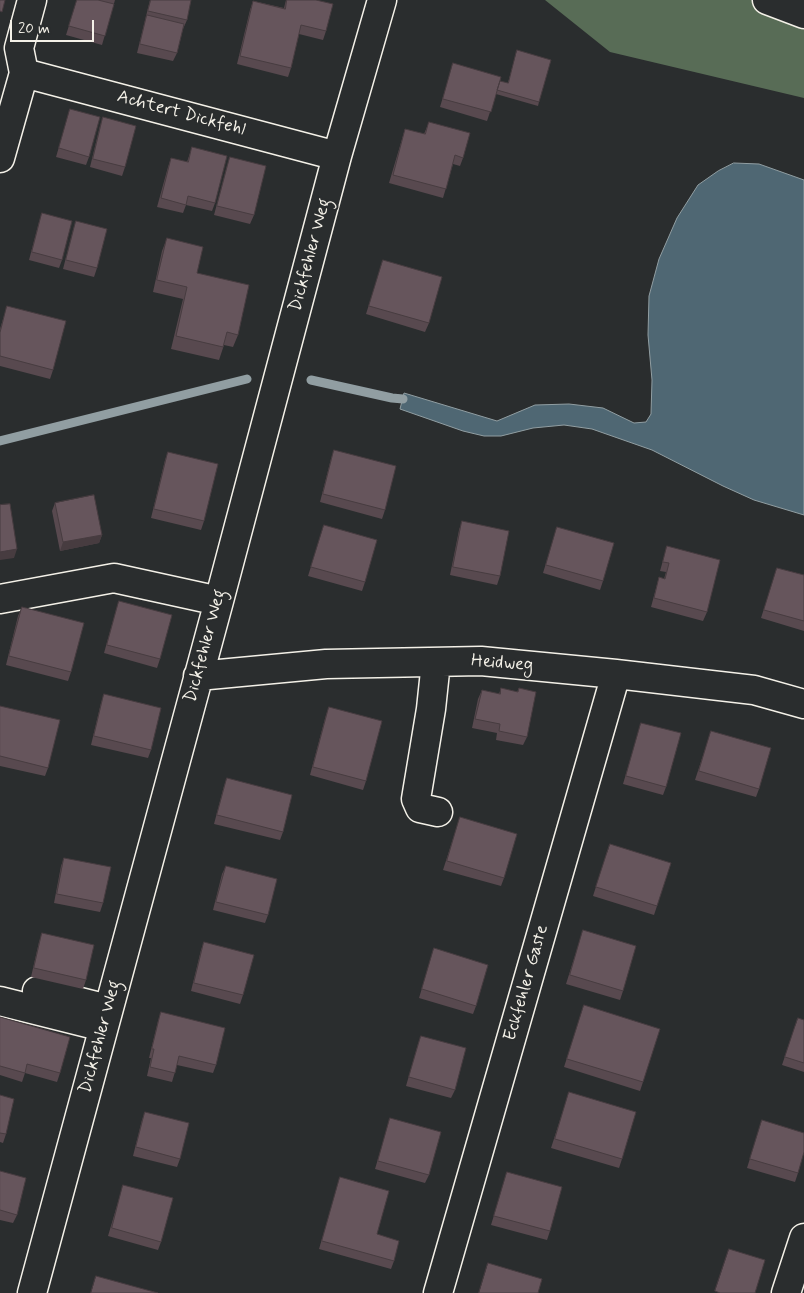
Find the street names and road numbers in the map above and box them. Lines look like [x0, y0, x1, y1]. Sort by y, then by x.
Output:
street label: Achtert Dickfehl [115, 87, 247, 141]
street label: Dickfehler Weg [286, 196, 336, 314]
street label: Dickfehler Weg [181, 587, 231, 705]
street label: Heidweg [470, 651, 534, 677]
street label: Eckfehler Gaste [500, 922, 554, 1044]
street label: Dickfehler Weg [76, 978, 126, 1096]

